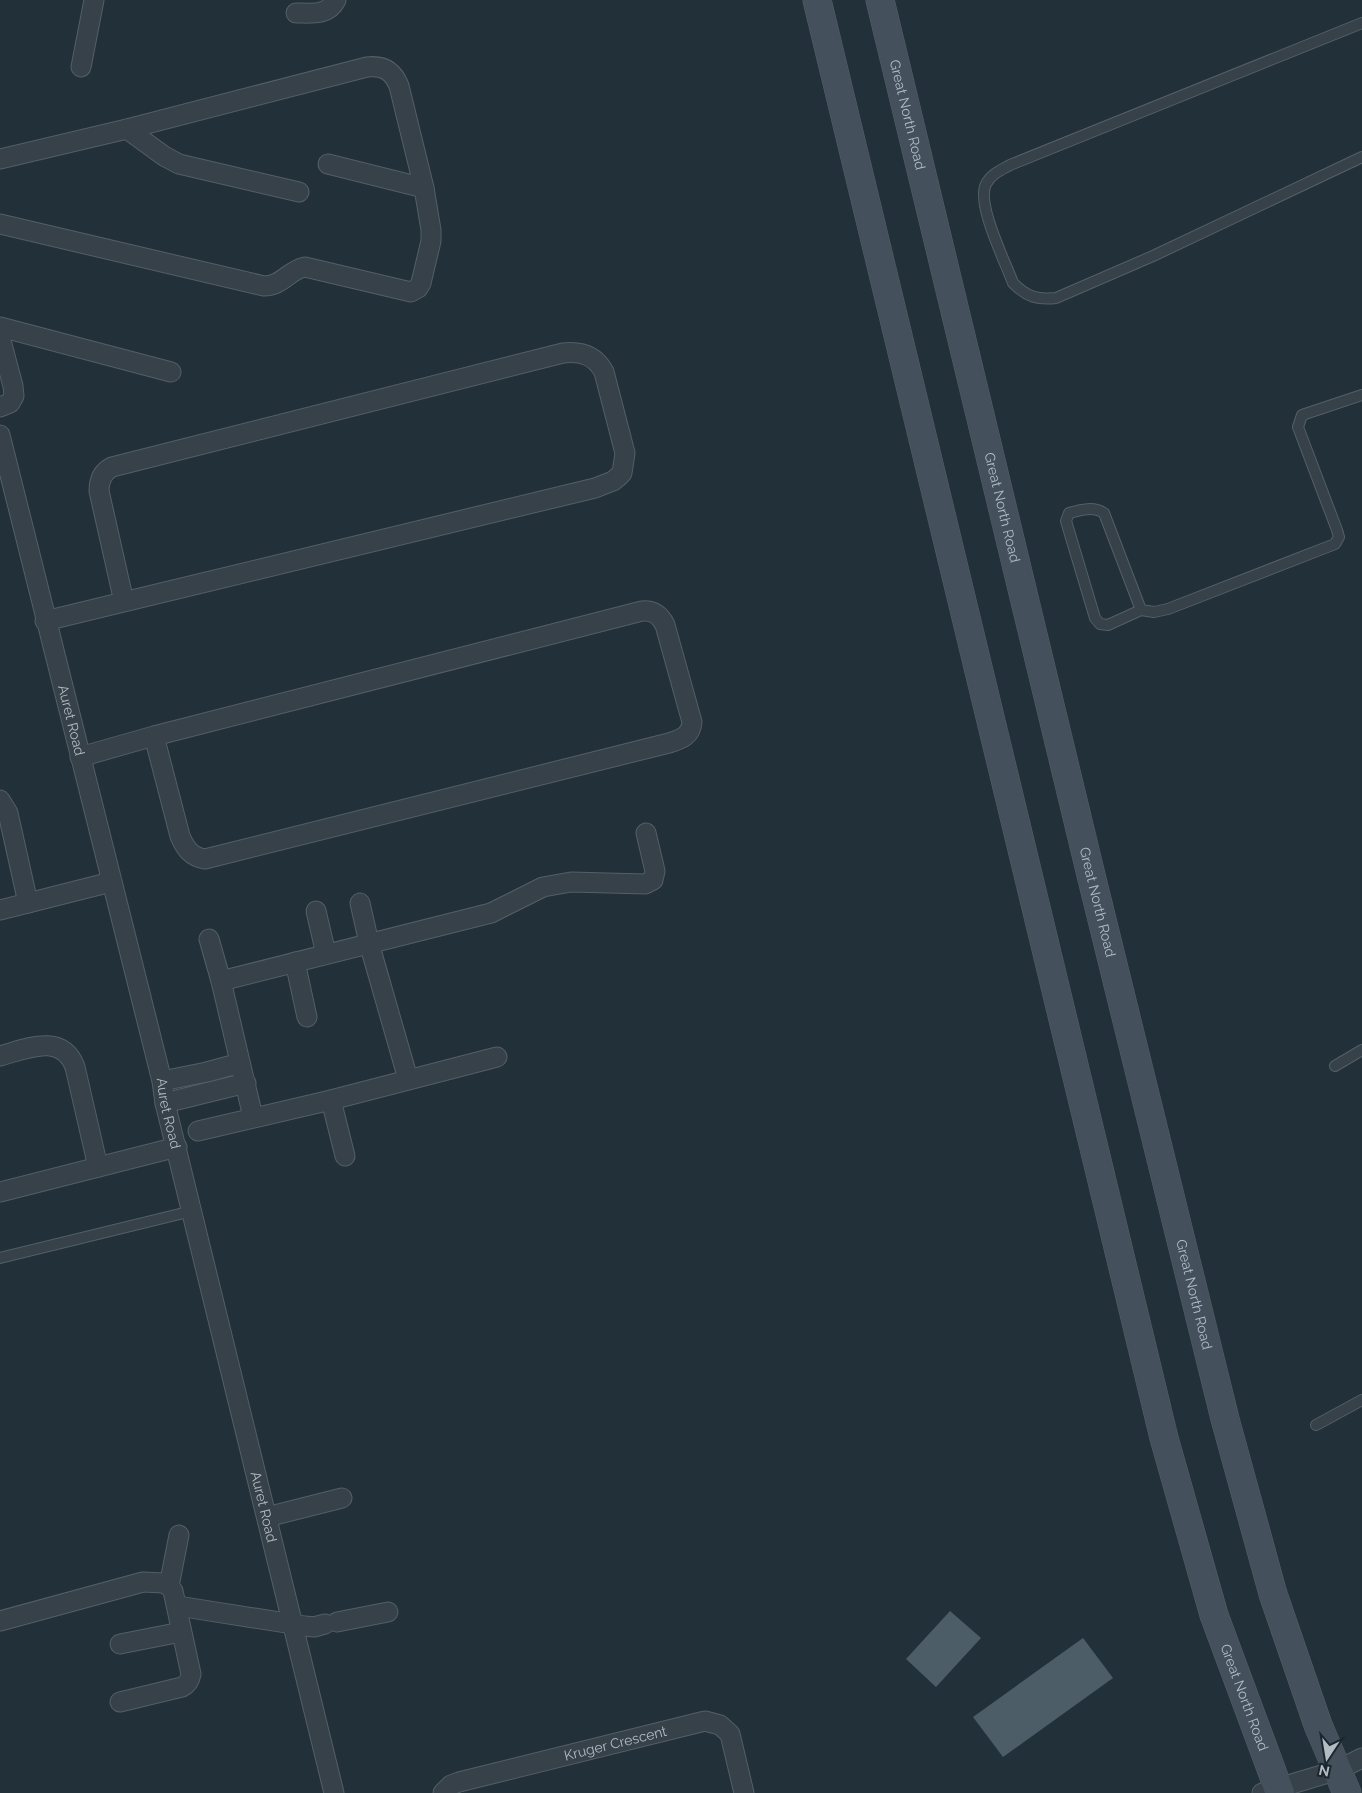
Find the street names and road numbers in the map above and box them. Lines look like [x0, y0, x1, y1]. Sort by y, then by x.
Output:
street label: Great North Road [887, 58, 929, 171]
street label: Great North Road [981, 451, 1023, 564]
street label: Auret Road [55, 683, 88, 757]
street label: Great North Road [1077, 845, 1119, 959]
street label: Auret Road [154, 1077, 184, 1151]
street label: Great North Road [1173, 1238, 1216, 1351]
street label: Auret Road [248, 1470, 280, 1544]
street label: Great North Road [1217, 1642, 1272, 1753]
street label: Kruger Crescent [562, 1723, 669, 1764]

